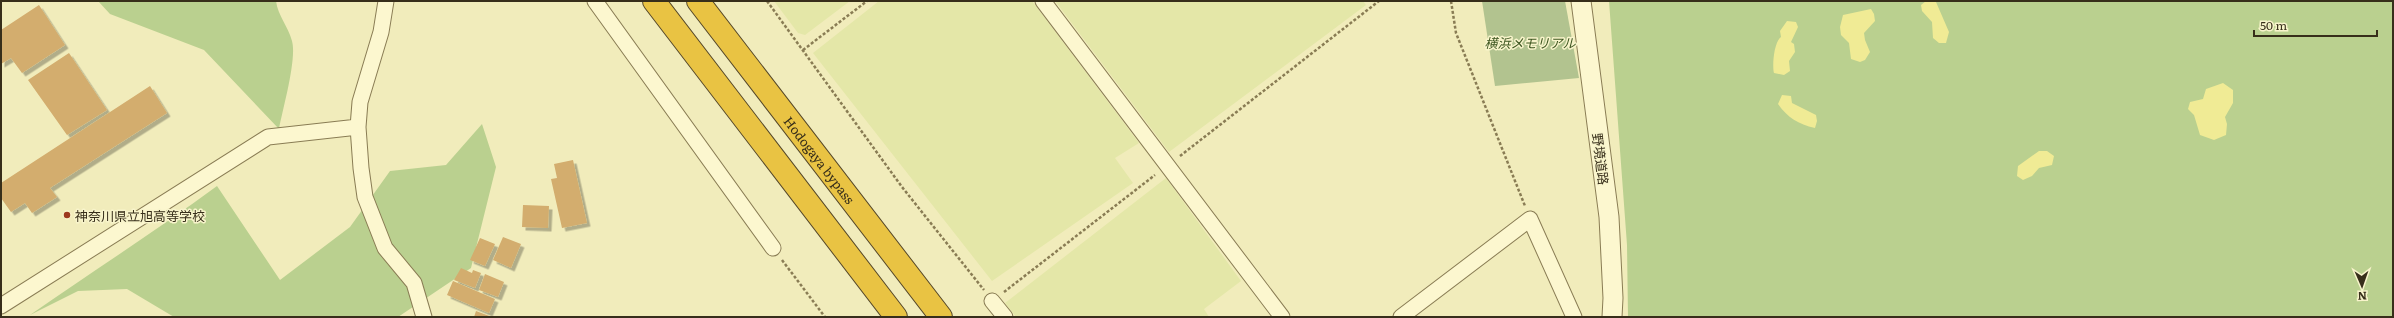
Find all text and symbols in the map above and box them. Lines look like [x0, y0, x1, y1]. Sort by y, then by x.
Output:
scale bar [2254, 12, 2377, 38]
text: 50 m [2260, 16, 2287, 34]
park label: 横浜メモリアル [1485, 33, 1576, 52]
street label: Hodogaya bypass [780, 112, 860, 207]
street label: 野境道路 [1588, 132, 1614, 186]
place label: 神奈川県立旭高等学校 [75, 206, 205, 225]
marker: 神奈川県立旭高等学校 [62, 210, 72, 220]
north arrow [2342, 266, 2382, 306]
text: N [2357, 289, 2367, 305]

